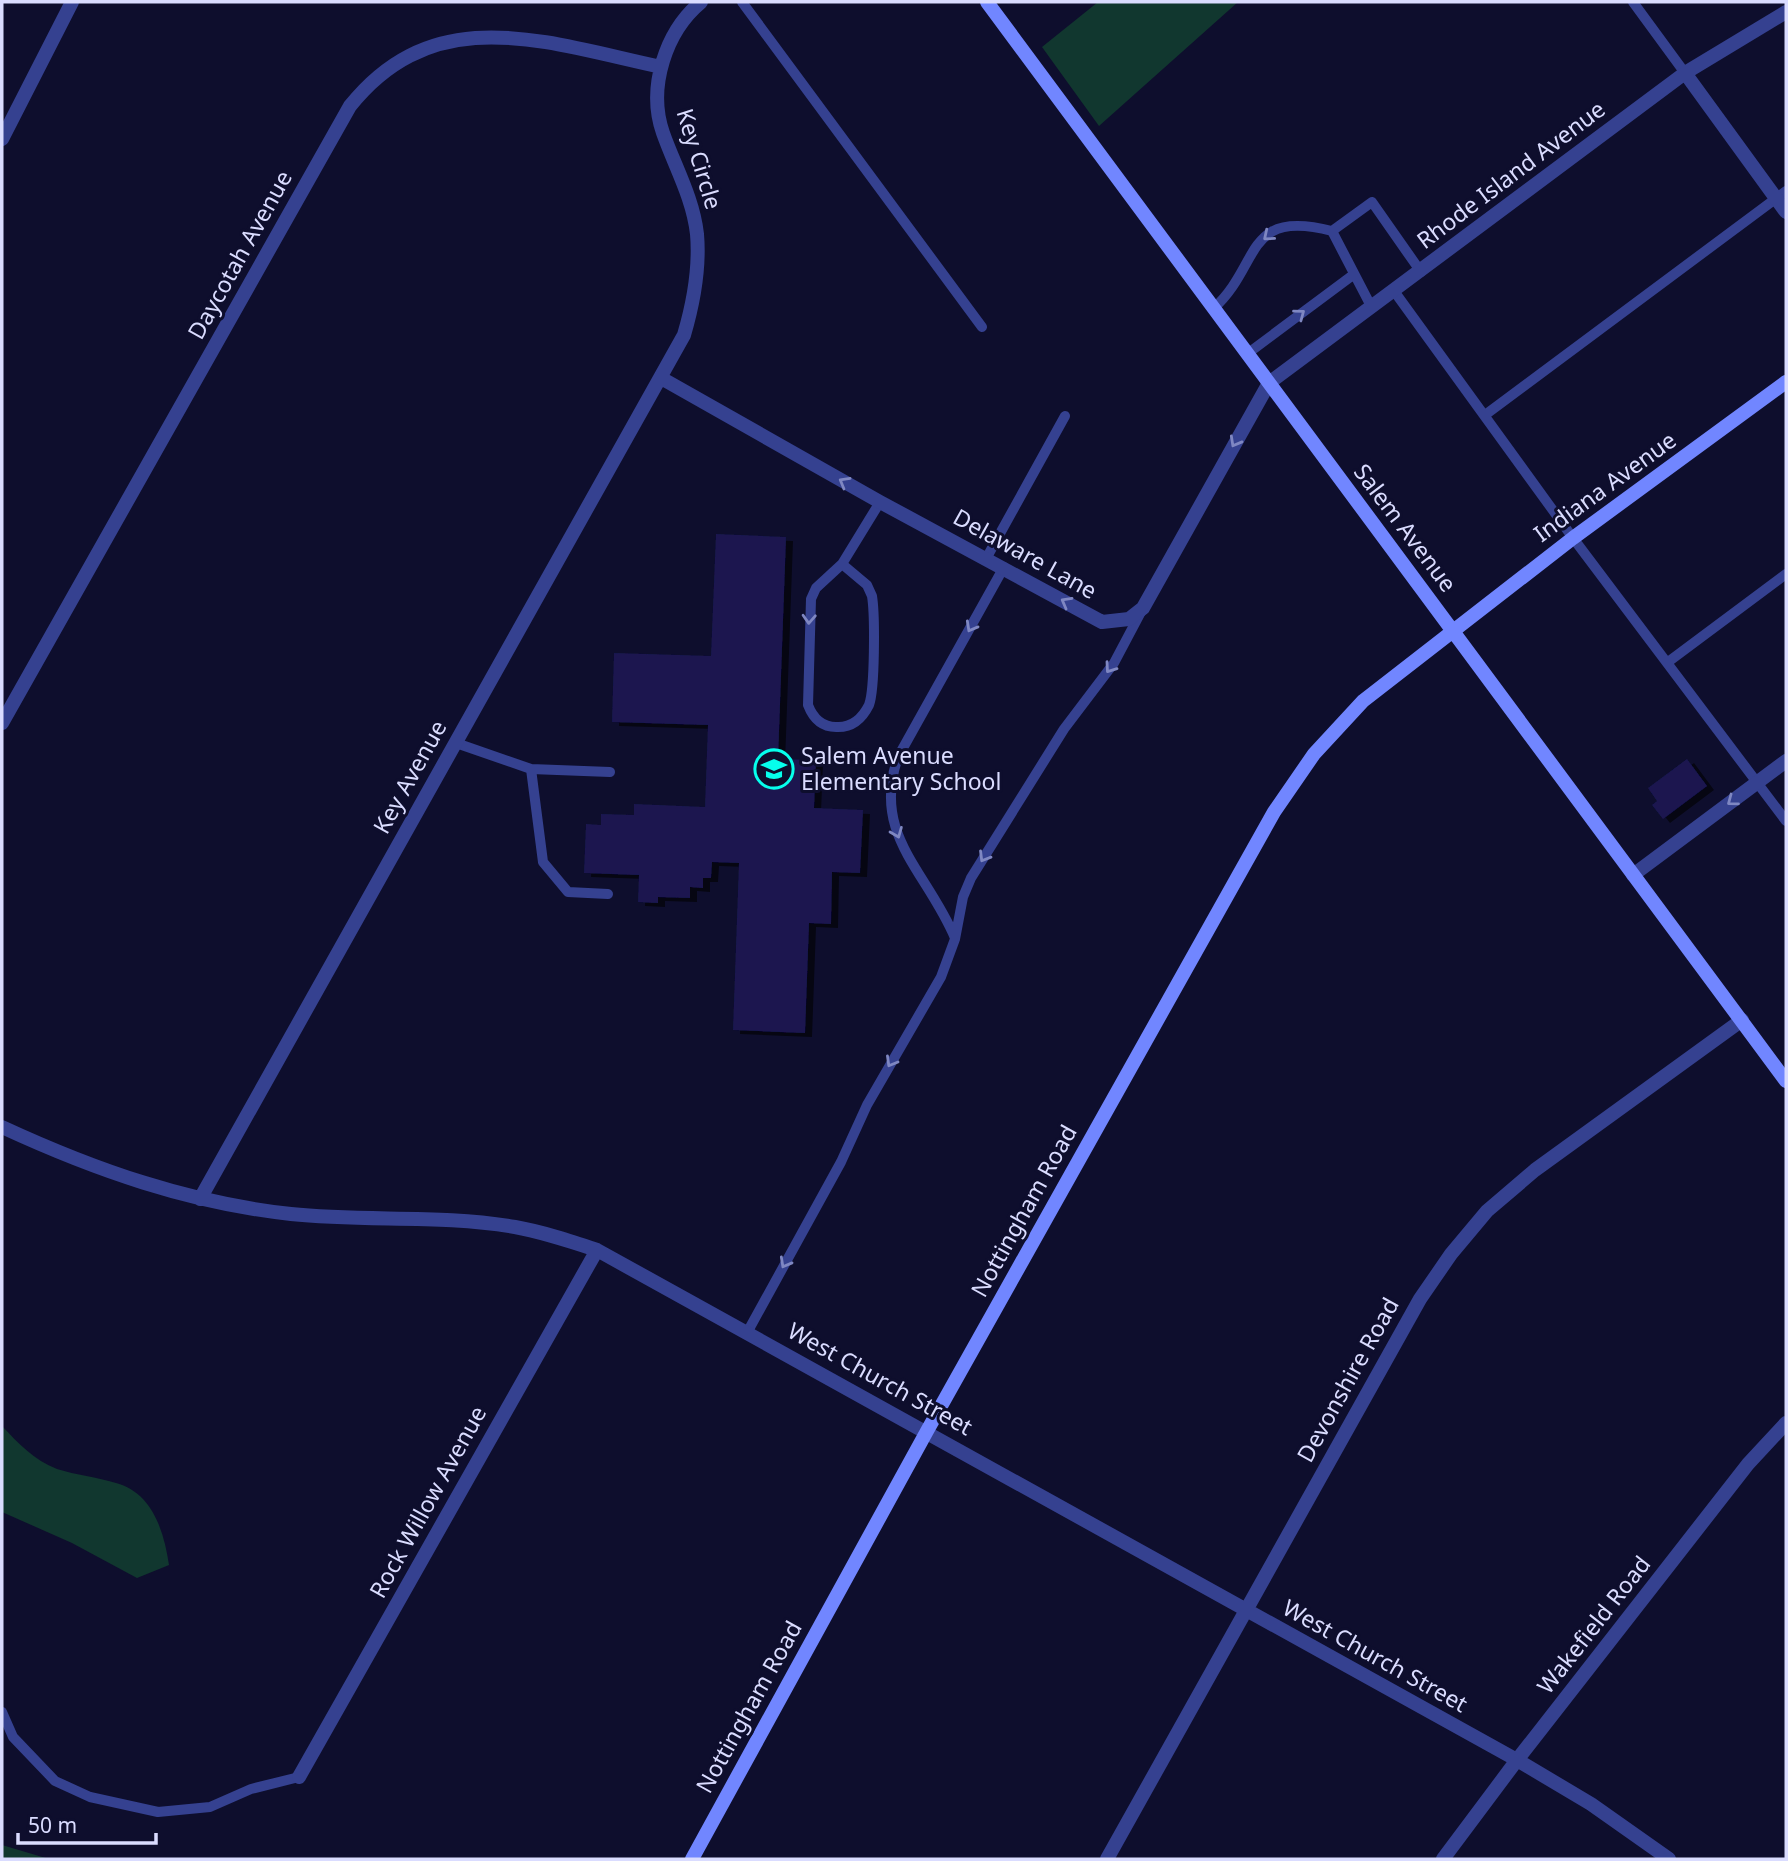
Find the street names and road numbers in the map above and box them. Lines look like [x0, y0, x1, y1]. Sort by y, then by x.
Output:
street label: Rhode Island Avenue [1410, 93, 1611, 256]
street label: Key Circle [669, 104, 730, 213]
street label: Daycotah Avenue [179, 164, 299, 345]
street label: Indiana Avenue [1527, 424, 1682, 549]
street label: Salem Avenue [1347, 457, 1465, 598]
street label: Delaware Lane [948, 500, 1103, 606]
street label: Key Avenue [365, 714, 453, 839]
street label: Nottingham Road [963, 1119, 1084, 1302]
street label: Devonshire Road [1289, 1291, 1406, 1468]
street label: West Church Street [782, 1314, 979, 1442]
street label: Rock Willow Avenue [361, 1400, 493, 1603]
street label: Wakefield Road [1529, 1549, 1657, 1700]
street label: West Church Street [1277, 1591, 1474, 1719]
street label: Nottingham Road [688, 1615, 809, 1798]

